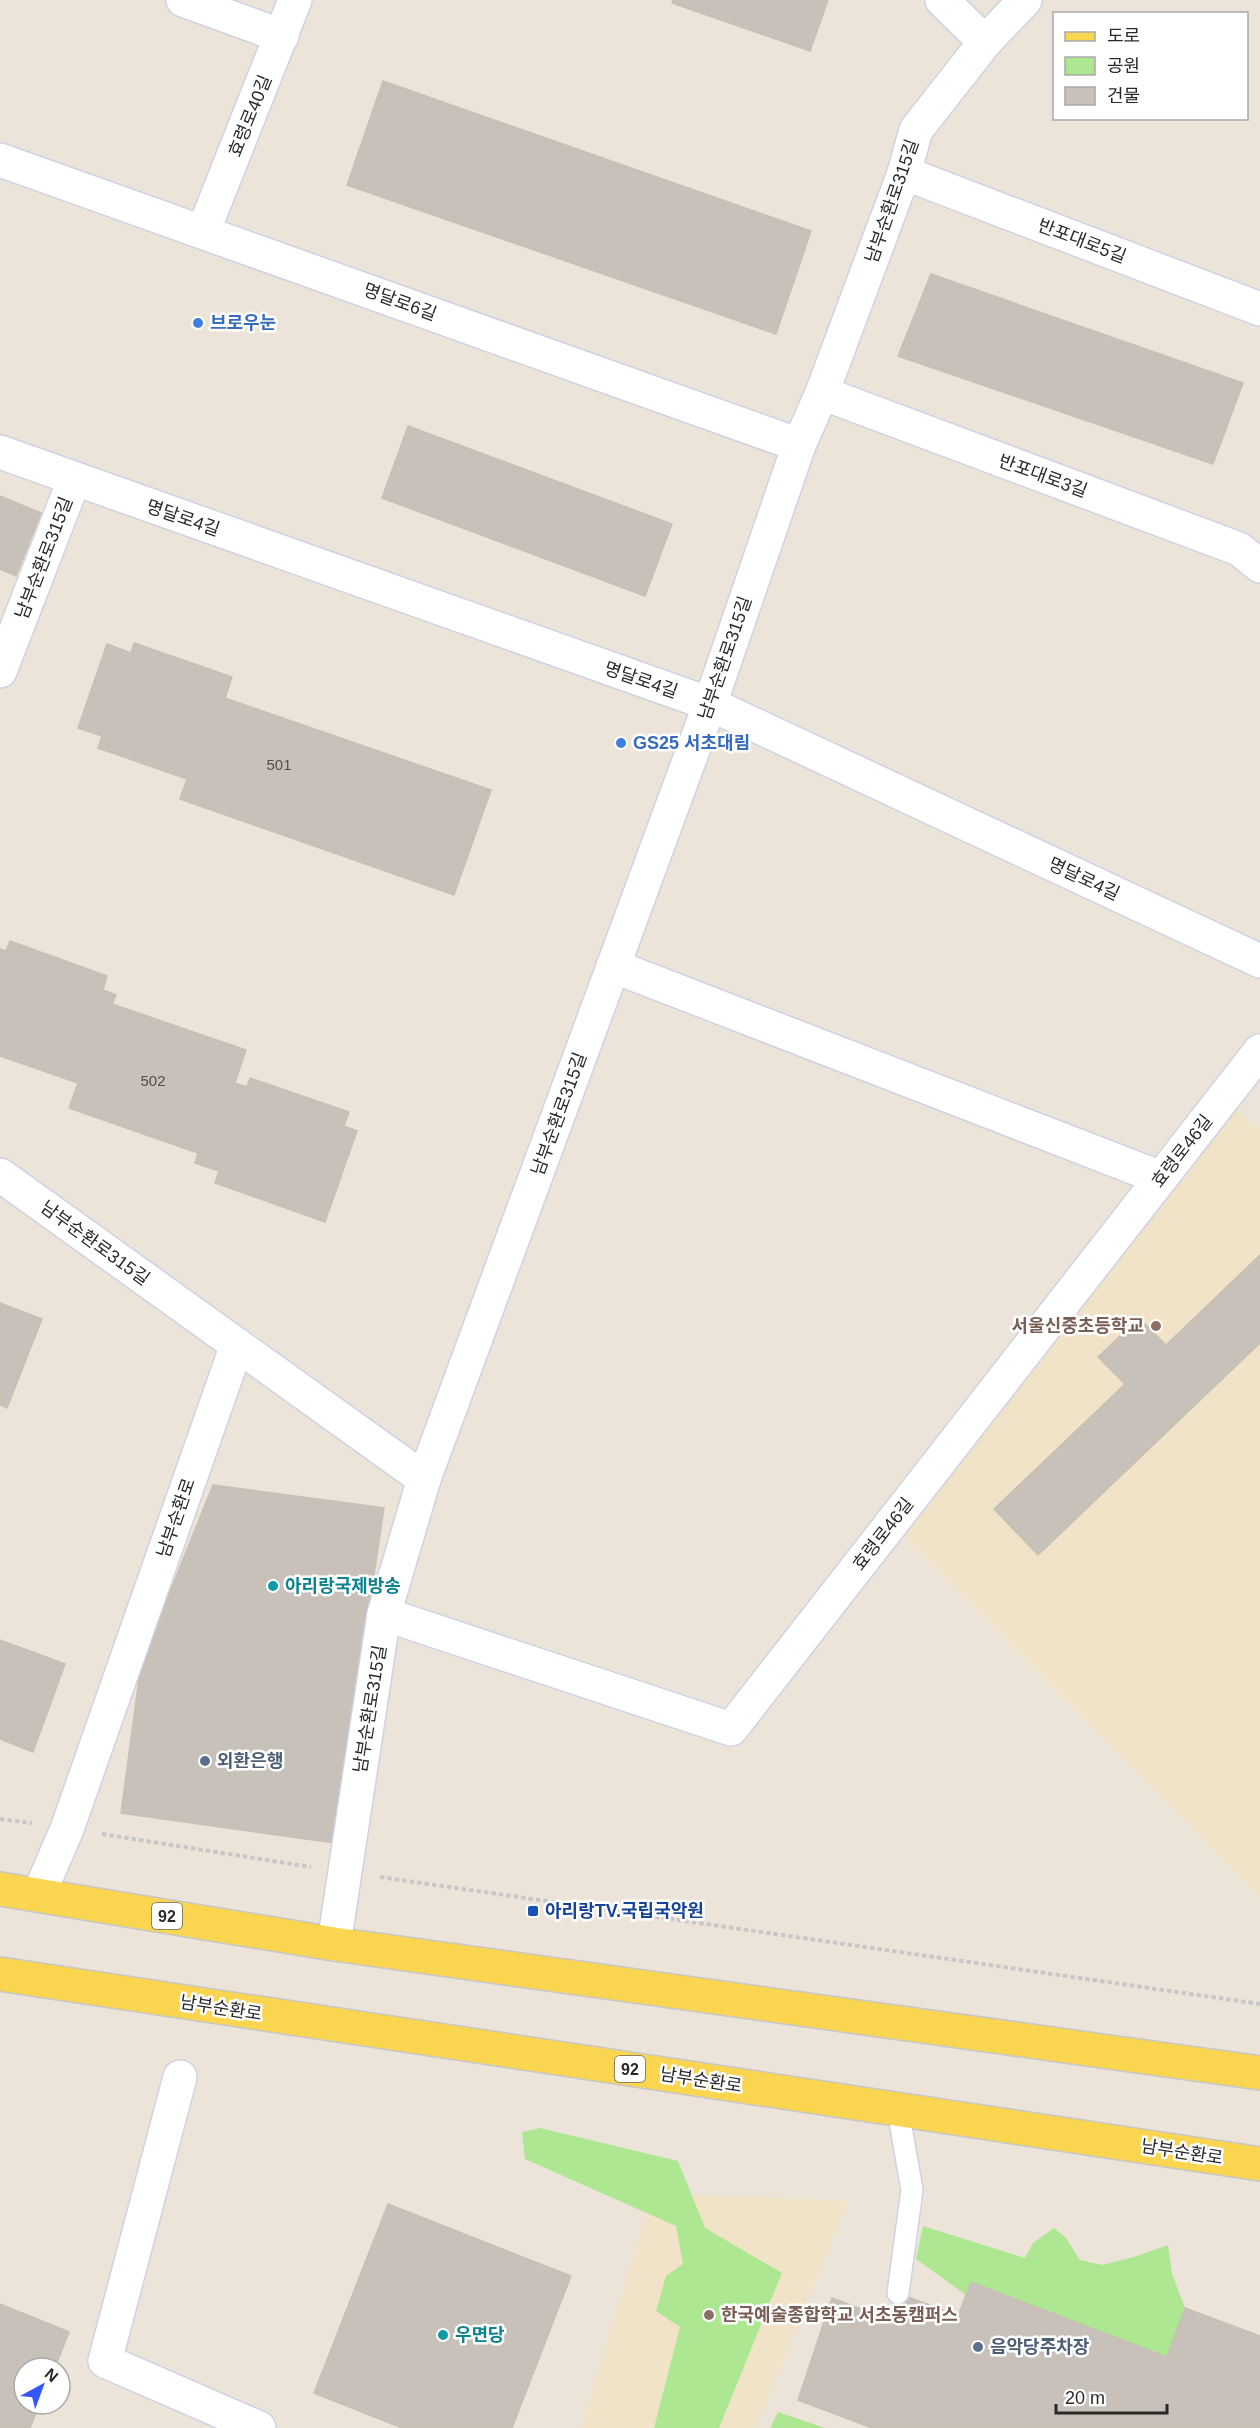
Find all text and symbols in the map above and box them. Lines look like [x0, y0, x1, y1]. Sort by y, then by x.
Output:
legend [1053, 12, 1248, 120]
text: 도로 [1107, 26, 1140, 46]
text: 공원 [1107, 56, 1140, 76]
street label: 효령로40길 [225, 72, 275, 160]
text: 건물 [1107, 86, 1140, 106]
street label: 남부순환로315길 [861, 137, 923, 265]
street label: 반포대로5길 [1035, 215, 1129, 267]
street label: 명달로6길 [361, 280, 439, 324]
place label: 브로우눈 [210, 313, 276, 333]
marker: 브로우눈 [191, 316, 205, 330]
street label: 반포대로3길 [996, 451, 1090, 501]
street label: 남부순환로315길 [11, 494, 77, 622]
street label: 명달로4길 [144, 496, 222, 540]
street label: 남부순환로315길 [694, 594, 756, 722]
street label: 명달로4길 [602, 658, 680, 702]
place label: GS25 서초대림 [633, 733, 750, 753]
marker: GS25 서초대림 [614, 736, 628, 750]
house number: 501 [266, 756, 292, 773]
street label: 명달로4길 [1045, 854, 1123, 904]
street label: 남부순환로315길 [527, 1050, 591, 1178]
house number: 502 [140, 1072, 166, 1089]
street label: 효령로46길 [1148, 1111, 1216, 1191]
street label: 남부순환로315길 [37, 1197, 153, 1289]
place label: 서울신중초등학교 [1012, 1316, 1144, 1336]
marker: 서울신중초등학교 [1149, 1319, 1163, 1333]
street label: 남부순환로 [153, 1476, 199, 1560]
street label: 효령로46길 [849, 1494, 917, 1574]
place label: 아리랑국제방송 [285, 1576, 401, 1596]
marker: 아리랑국제방송 [266, 1579, 280, 1593]
street label: 남부순환로315길 [350, 1644, 390, 1774]
place label: 외환은행 [217, 1751, 283, 1771]
marker: 외환은행 [198, 1754, 212, 1768]
place label: 아리랑TV.국립국악원 [545, 1901, 704, 1921]
road number: 92 [152, 1903, 182, 1929]
marker: 아리랑TV.국립국악원 [526, 1904, 540, 1918]
street label: 남부순환로 [179, 1992, 263, 2024]
road number: 92 [615, 2056, 645, 2082]
street label: 남부순환로 [659, 2064, 743, 2096]
street label: 남부순환로 [1140, 2136, 1224, 2168]
place label: 한국예술종합학교 서초동캠퍼스 [721, 2305, 958, 2325]
marker: 한국예술종합학교 서초동캠퍼스 [702, 2308, 716, 2322]
place label: 우면당 [455, 2325, 505, 2345]
marker: 우면당 [436, 2328, 450, 2342]
place label: 음악당주차장 [990, 2337, 1090, 2357]
marker: 음악당주차장 [971, 2340, 985, 2354]
north arrow [12, 2356, 72, 2416]
text: N [42, 2365, 61, 2385]
scale bar [1056, 2377, 1167, 2415]
text: 20 m [1065, 2388, 1105, 2408]

